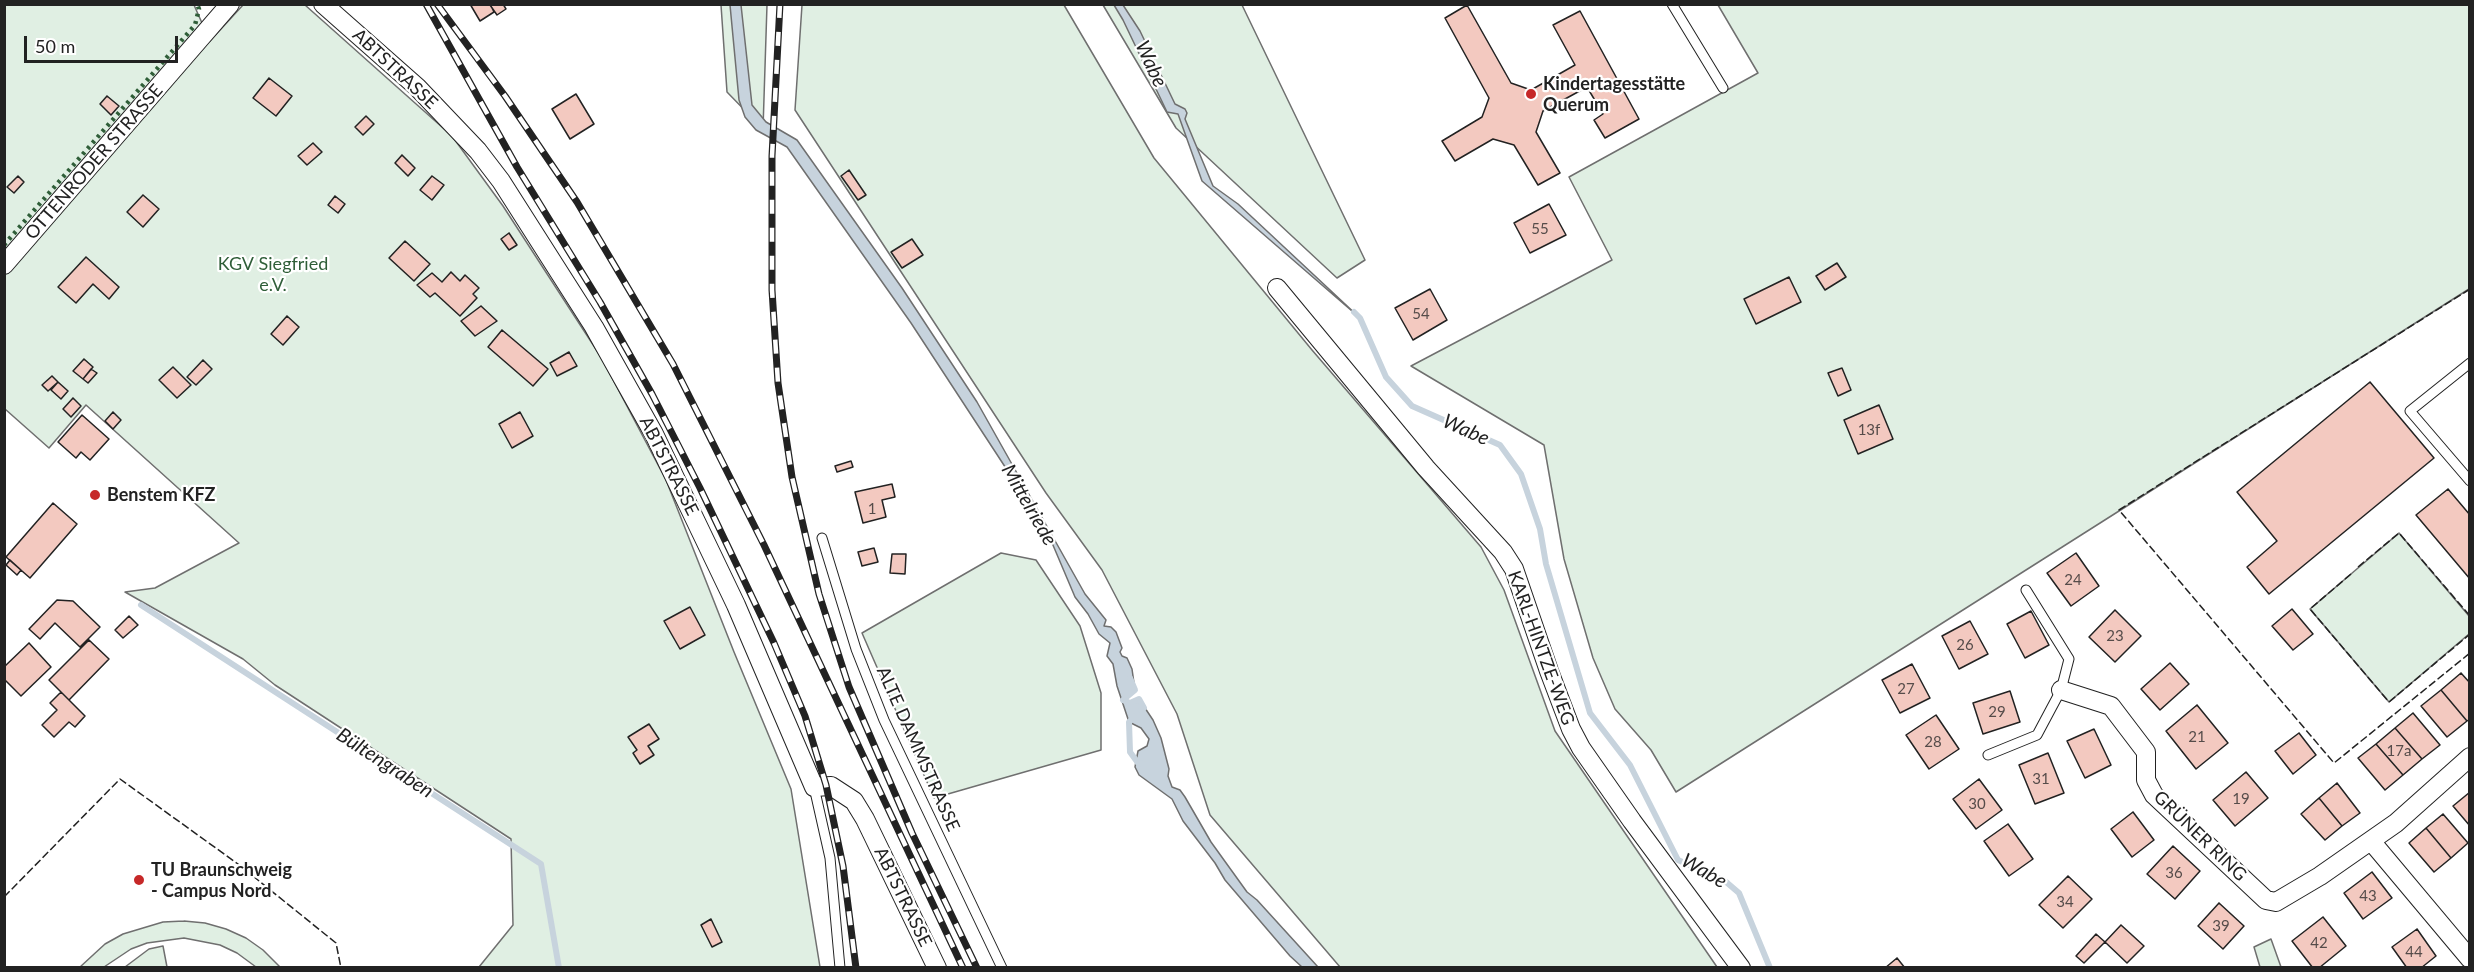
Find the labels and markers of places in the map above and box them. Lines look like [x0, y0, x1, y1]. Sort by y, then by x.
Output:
place label: Kindertagesstätte Querum [1543, 73, 1685, 116]
marker: Kindertagesstätte Querum [1524, 87, 1538, 101]
place label: Benstem KFZ [107, 484, 216, 506]
marker: Benstem KFZ [88, 488, 102, 502]
place label: TU Braunschweig - Campus Nord [151, 859, 292, 902]
marker: TU Braunschweig - Campus Nord [132, 873, 146, 887]

